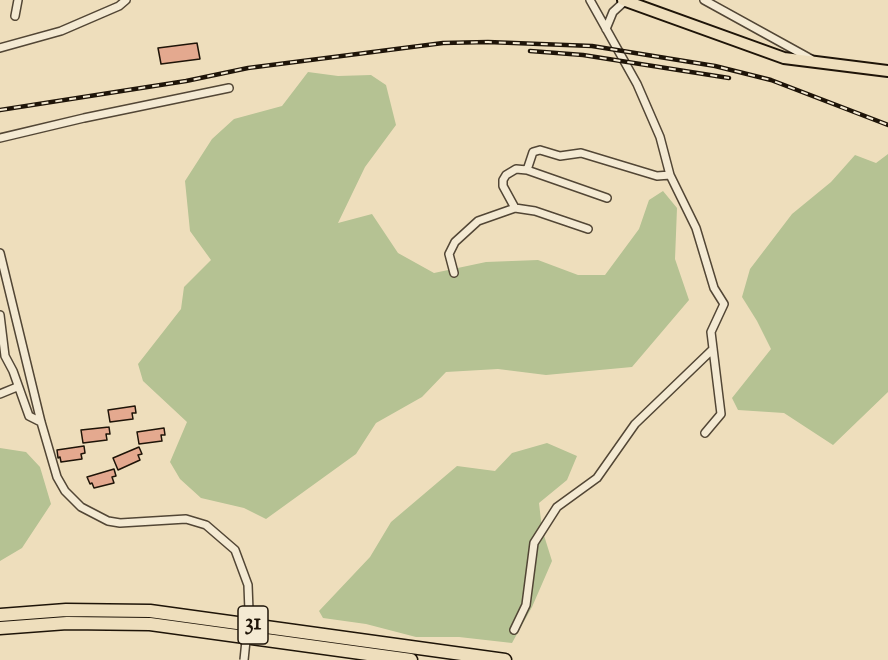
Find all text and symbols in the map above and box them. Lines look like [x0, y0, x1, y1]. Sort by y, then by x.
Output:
road number: 31 [238, 606, 268, 644]

